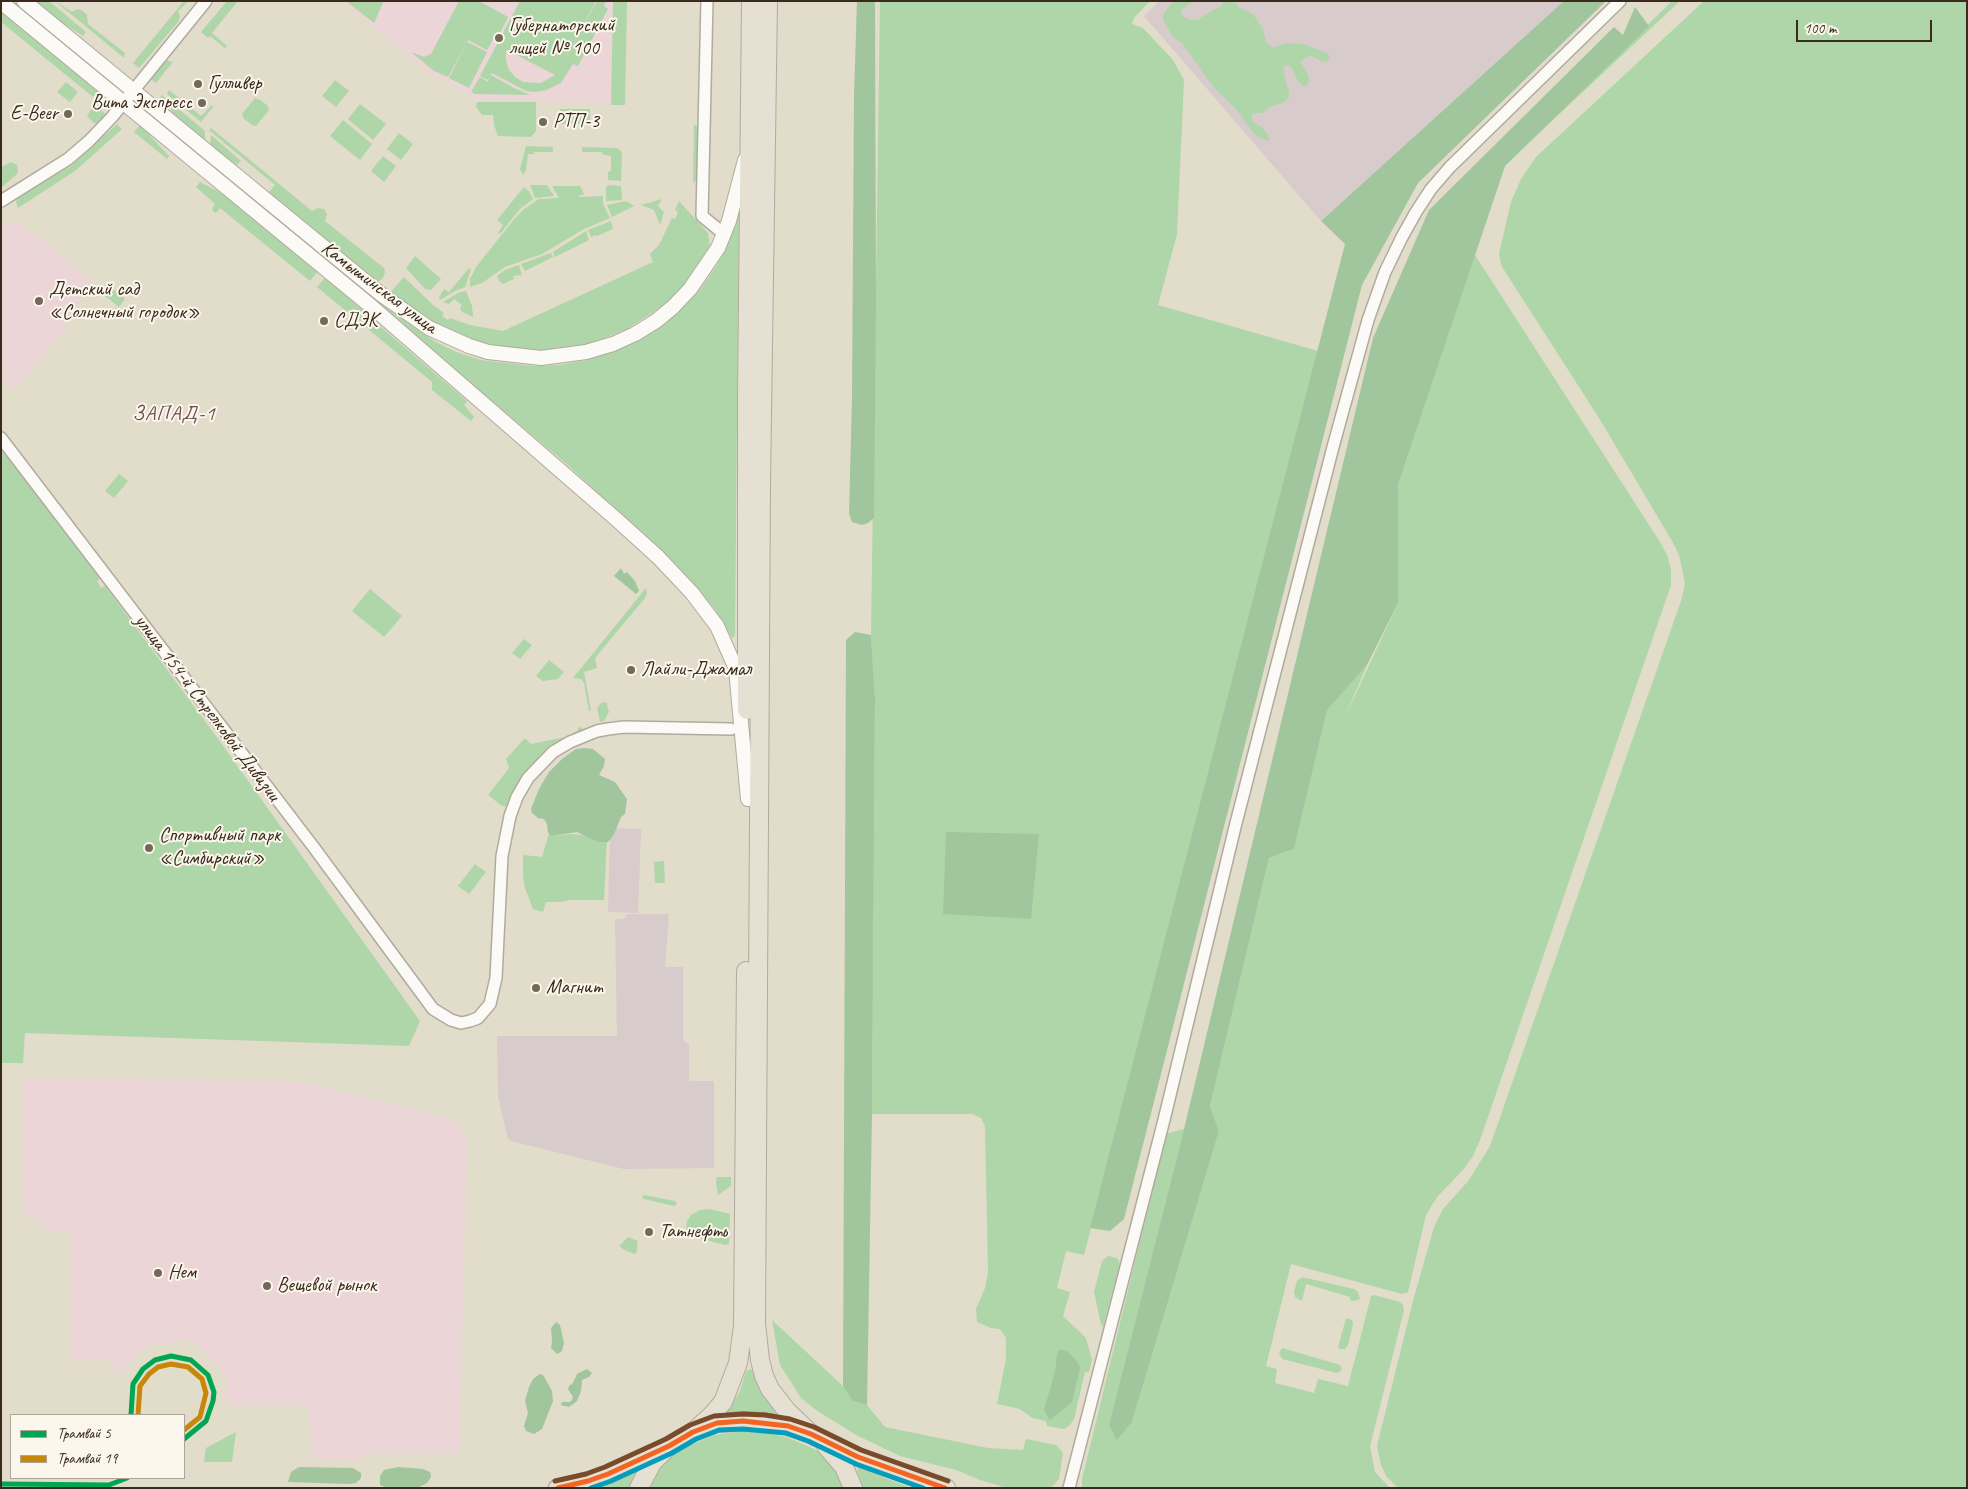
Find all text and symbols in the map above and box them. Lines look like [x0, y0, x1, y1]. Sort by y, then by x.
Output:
scale bar [1798, 10, 1934, 42]
place label: Губернаторский лицей № 100 [509, 14, 615, 61]
text: 100 m [1804, 19, 1836, 38]
marker: Губернаторский лицей № 100 [493, 32, 505, 44]
place label: Гулливер [208, 72, 261, 96]
marker: Гулливер [192, 78, 204, 90]
place label: Вита Экспресс [91, 91, 192, 115]
marker: Вита Экспресс [196, 97, 208, 109]
place label: E-Beer [10, 102, 58, 126]
marker: E-Beer [62, 108, 74, 120]
place label: РТП-3 [553, 110, 599, 134]
marker: РТП-3 [537, 116, 549, 128]
street label: Камышинская улица [316, 237, 442, 339]
place label: Детский сад «Солнечный городок» [49, 278, 200, 325]
marker: Детский сад «Солнечный городок» [33, 295, 45, 307]
place label: СДЭК [334, 309, 378, 333]
marker: СДЭК [318, 315, 330, 327]
district label: ЗАПАД-1 [131, 401, 217, 427]
street label: улица 154-й Стрелковой Дивизии [129, 610, 285, 806]
place label: Лайли-Джамал [641, 658, 751, 682]
marker: Лайли-Джамал [625, 664, 637, 676]
place label: Спортивный парк «Симбирский» [159, 824, 280, 871]
marker: Спортивный парк «Симбирский» [143, 842, 155, 854]
place label: Магнит [546, 976, 603, 1000]
marker: Магнит [530, 982, 542, 994]
place label: Татнефть [659, 1220, 727, 1244]
marker: Татнефть [643, 1226, 655, 1238]
place label: Нем [168, 1261, 196, 1285]
marker: Нем [152, 1267, 164, 1279]
place label: Вещевой рынок [277, 1274, 376, 1298]
marker: Вещевой рынок [261, 1280, 273, 1292]
legend [10, 1414, 185, 1479]
text: Трамвай 5 [57, 1424, 111, 1443]
text: Трамвай 19 [57, 1449, 118, 1468]

